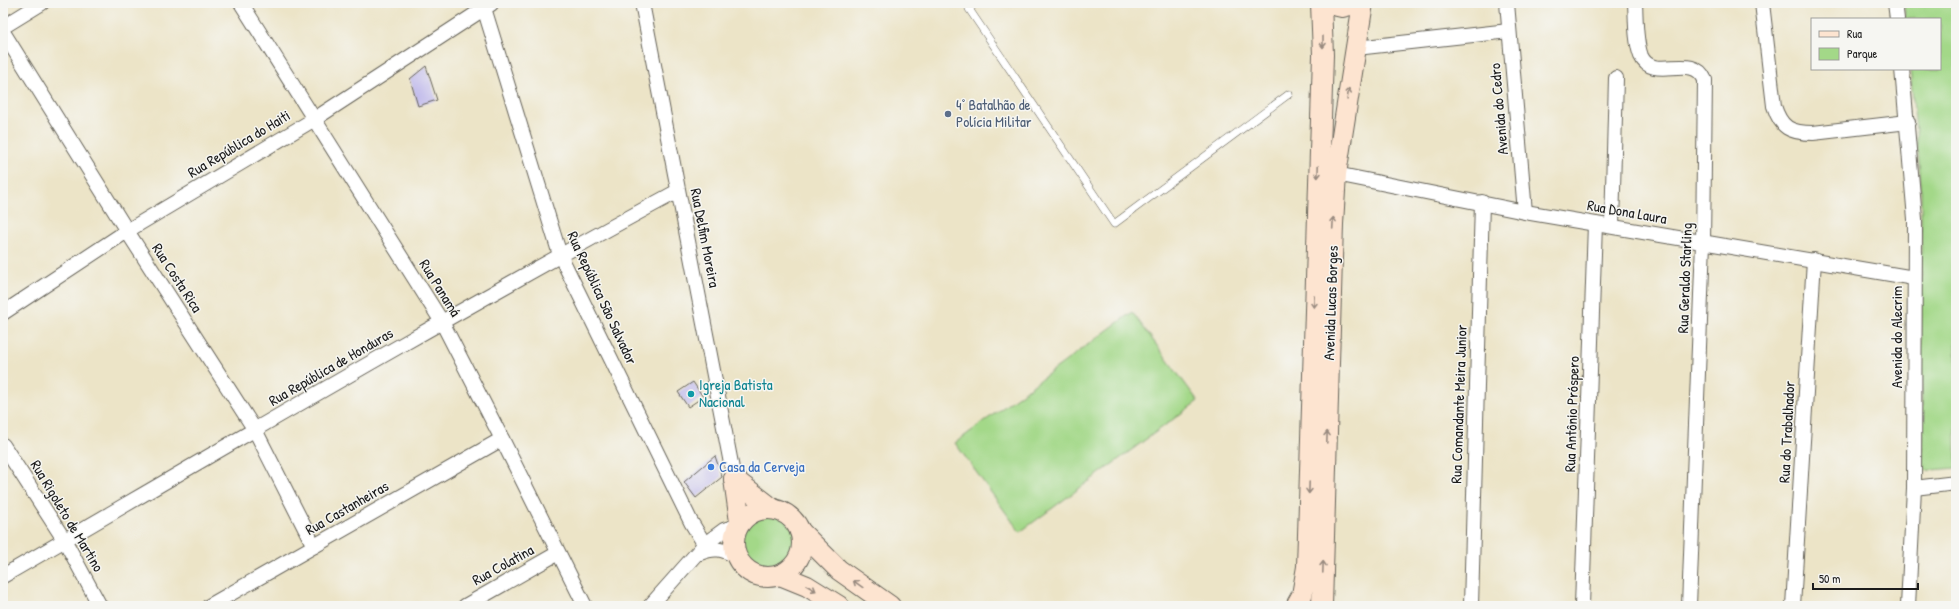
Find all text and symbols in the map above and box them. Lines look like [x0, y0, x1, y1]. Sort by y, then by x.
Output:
legend [1811, 18, 1941, 70]
text: Rua [1847, 25, 1862, 42]
one-way arrow [1319, 35, 1327, 48]
text: Parque [1847, 45, 1877, 62]
street label: Avenida do Cedro [1484, 62, 1513, 156]
one-way arrow [1345, 88, 1353, 101]
place label: 4° Batalhão de Polícia Militar [956, 94, 1032, 132]
street label: Rua República do Haiti [184, 105, 294, 182]
marker: 4° Batalhão de Polícia Militar [943, 109, 953, 119]
one-way arrow [1314, 165, 1322, 178]
street label: Rua Delfim Moreira [686, 187, 725, 289]
street label: Rua Dona Laura [1586, 194, 1669, 229]
one-way arrow [1329, 217, 1337, 230]
street label: Rua Geraldo Starling [1672, 222, 1697, 334]
street label: Rua República São Salvador [562, 228, 643, 368]
street label: Rua Costa Rica [147, 239, 208, 316]
street label: Avenida Lucas Borges [1318, 245, 1343, 361]
street label: Rua Panamá [415, 255, 466, 321]
street label: Avenida do Alecrim [1886, 286, 1907, 388]
one-way arrow [1310, 295, 1318, 308]
street label: Rua República de Honduras [265, 322, 397, 411]
street label: Rua Comandante Meira Junior [1445, 324, 1472, 484]
street label: Rua Antônio Próspero [1559, 356, 1584, 472]
place label: Igreja Batista Nacional [699, 374, 773, 412]
street label: Rua do Trabalhador [1773, 380, 1800, 483]
marker: Igreja Batista Nacional [686, 389, 696, 399]
one-way arrow [1323, 431, 1330, 444]
street label: Rua Rigoleto de Martino [26, 456, 109, 576]
place label: Casa da Cerveja [719, 456, 805, 477]
marker: Casa da Cerveja [706, 462, 716, 472]
street label: Rua Castanheiras [301, 475, 392, 540]
one-way arrow [1305, 481, 1313, 494]
street label: Rua Colatina [468, 539, 537, 590]
one-way arrow [1319, 561, 1326, 574]
scale bar [1813, 565, 1918, 591]
text: 50 m [1819, 570, 1840, 587]
one-way arrow [852, 580, 863, 588]
one-way arrow [805, 585, 817, 593]

